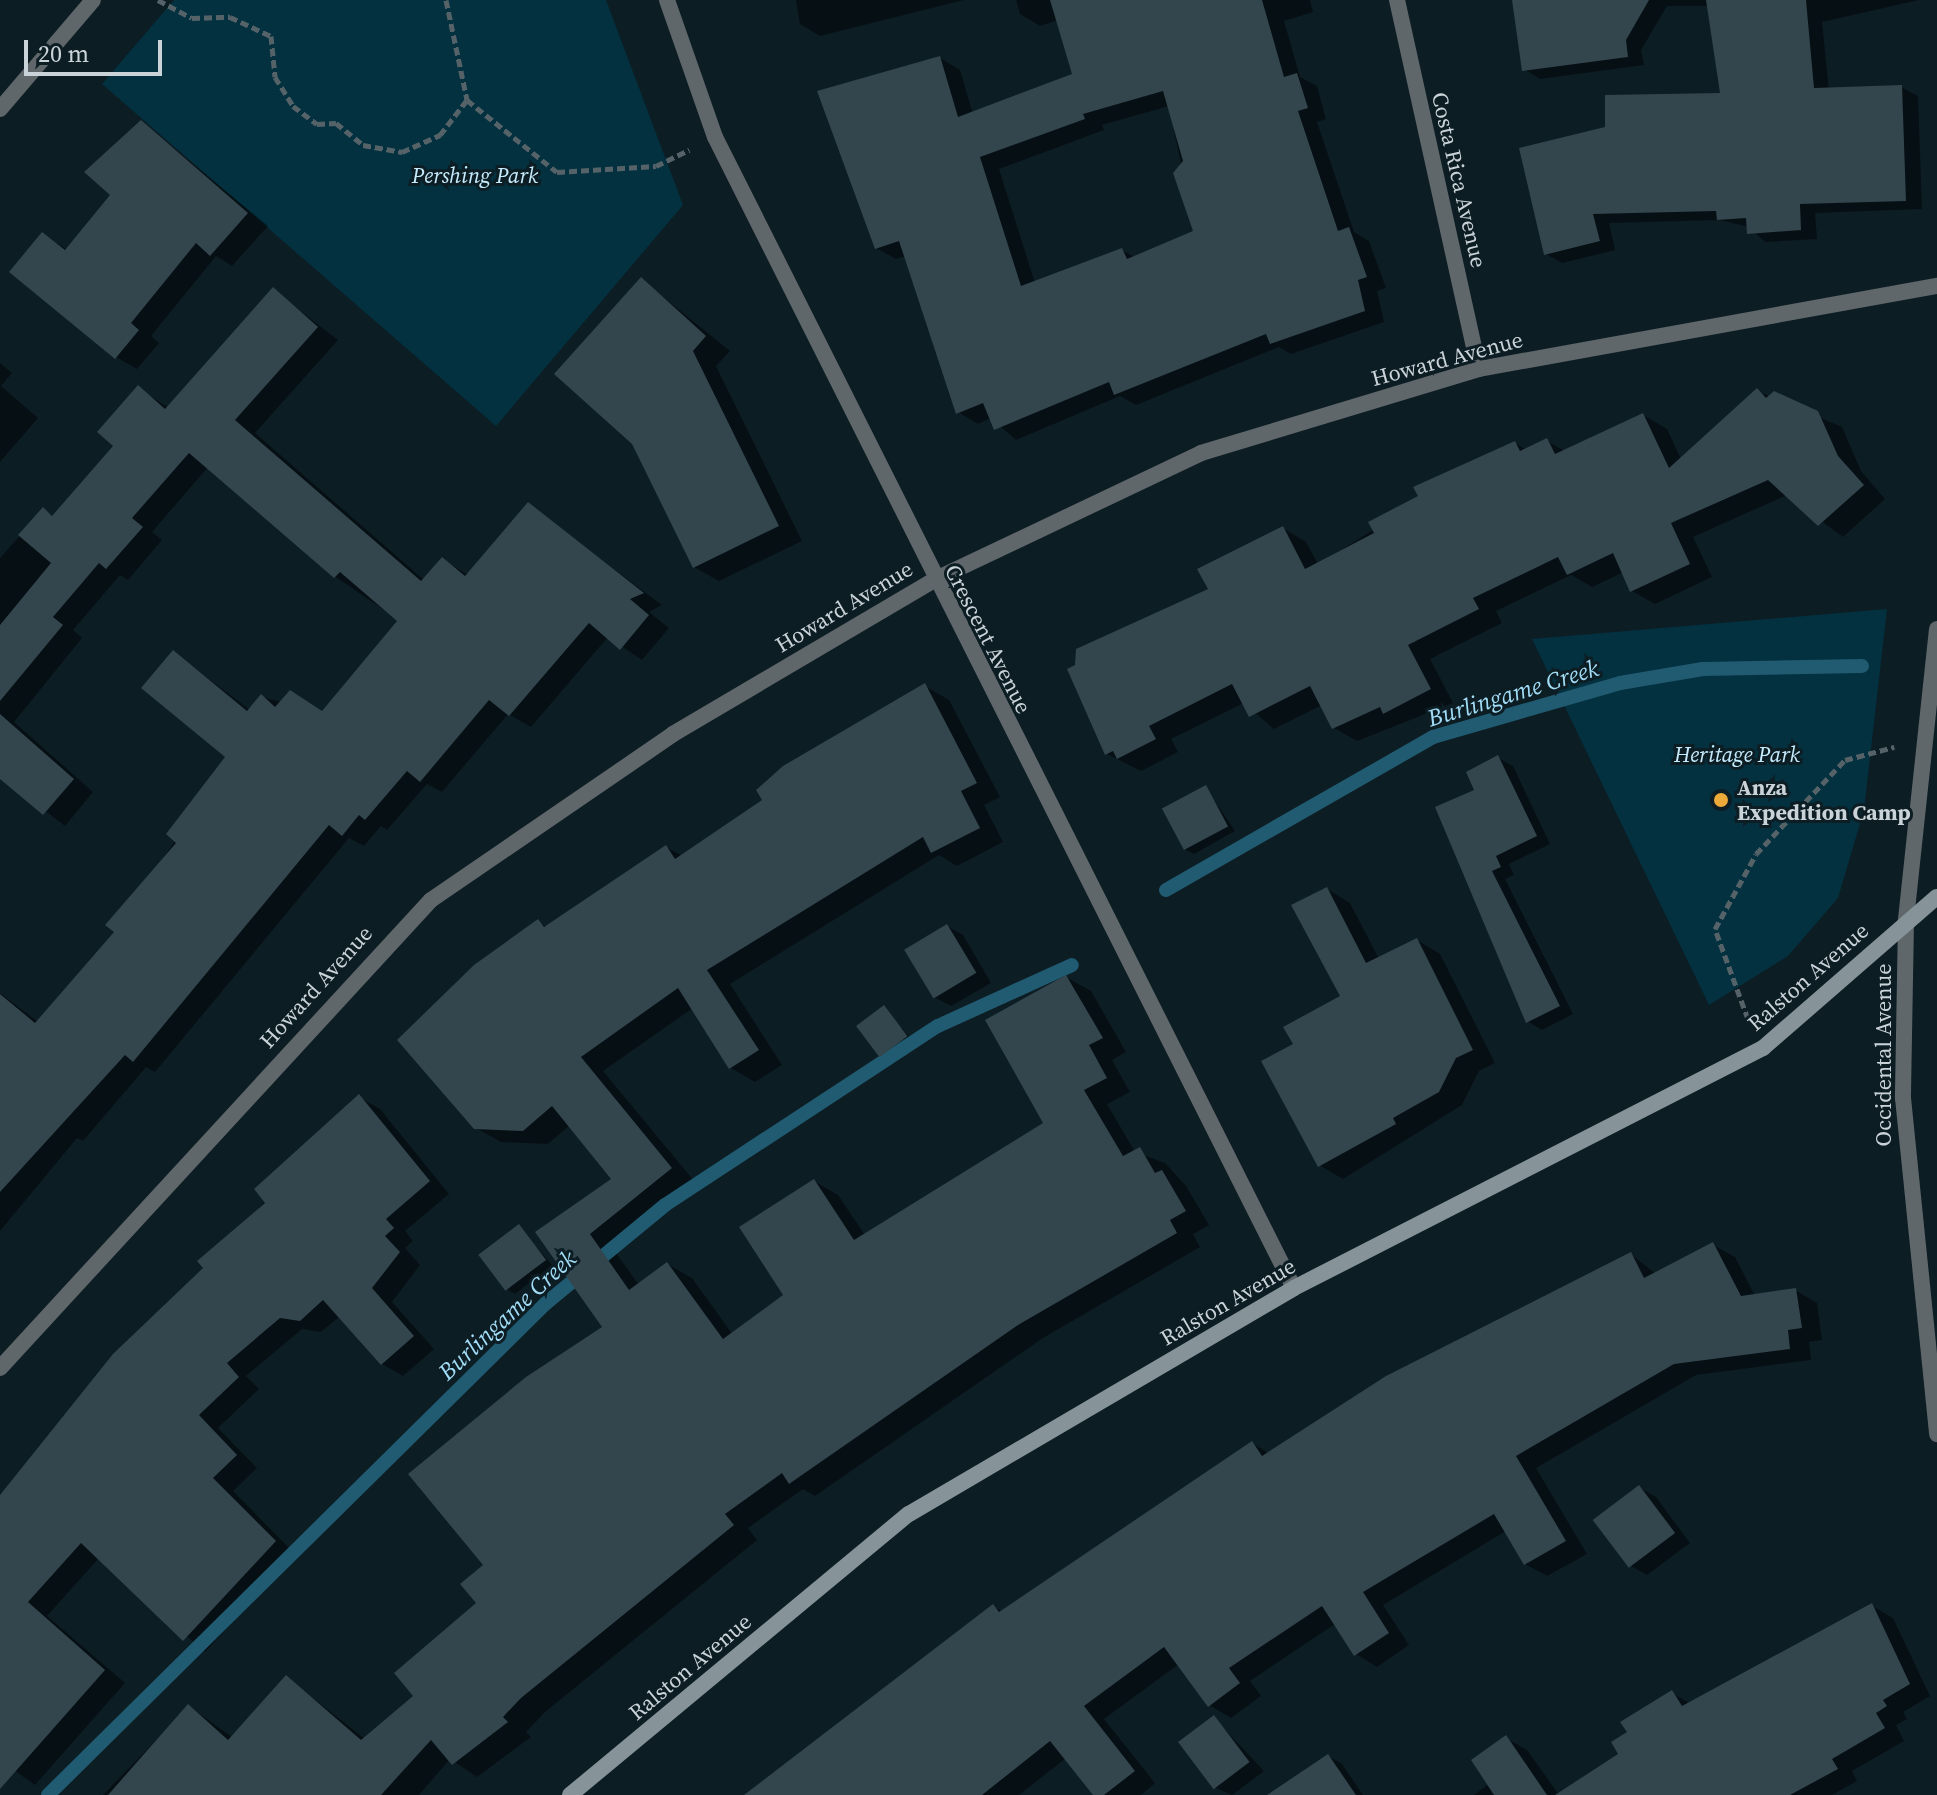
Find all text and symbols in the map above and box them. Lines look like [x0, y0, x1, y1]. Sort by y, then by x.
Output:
scale bar [28, 24, 166, 74]
text: 20 m [38, 37, 89, 70]
street label: Costa Rica Avenue [1426, 90, 1492, 270]
park label: Pershing Park [412, 163, 538, 189]
street label: Howard Avenue [1369, 326, 1525, 392]
street label: Howard Avenue [771, 556, 917, 658]
street label: Crescent Avenue [939, 560, 1037, 718]
water label: Burlingame Creek [1424, 653, 1602, 733]
park label: Heritage Park [1674, 742, 1800, 768]
place label: Anza Expedition Camp [1737, 774, 1911, 826]
marker: Anza Expedition Camp [1712, 791, 1730, 809]
street label: Ralston Avenue [1742, 917, 1874, 1037]
street label: Howard Avenue [254, 920, 378, 1054]
street label: Occidental Avenue [1871, 964, 1897, 1146]
water label: Burlingame Creek [432, 1244, 582, 1386]
street label: Ralston Avenue [1156, 1253, 1300, 1351]
street label: Ralston Avenue [623, 1608, 757, 1726]

